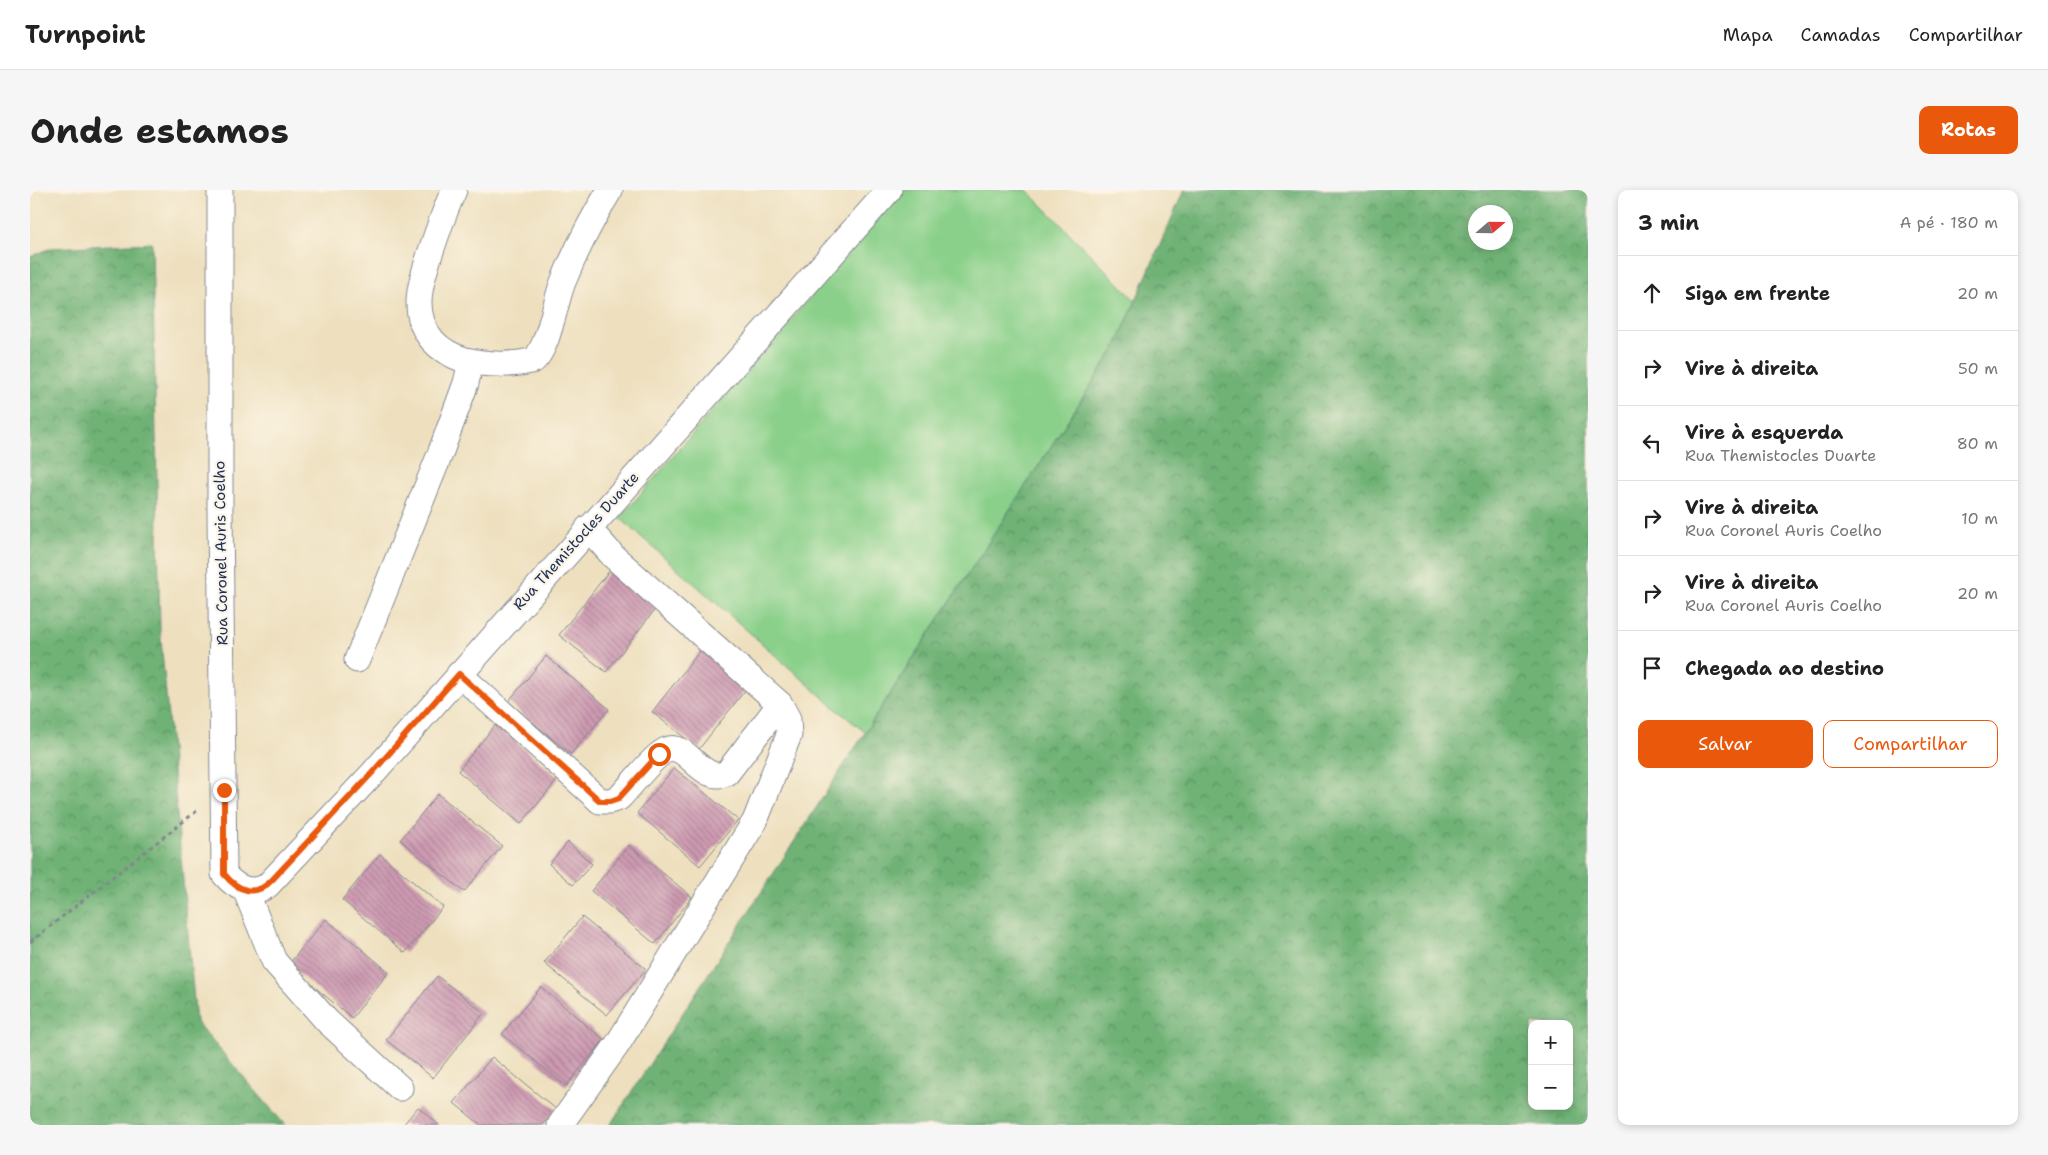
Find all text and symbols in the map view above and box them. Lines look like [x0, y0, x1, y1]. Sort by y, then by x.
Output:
text: Turnpoint [25, 19, 146, 51]
text: Mapa [1723, 23, 1773, 47]
text: Camadas [1801, 23, 1881, 47]
text: Compartilhar [1909, 23, 2023, 47]
button: Rotas [1919, 106, 2018, 154]
text: Onde estamos [30, 107, 289, 154]
north arrow [1468, 205, 1513, 250]
text: 3 min [1638, 209, 1699, 237]
text: A pé · 180 m [1900, 212, 1998, 233]
icon: ahead [1638, 279, 1666, 307]
text: Siga em frente [1685, 281, 1830, 306]
text: 20 m [1957, 283, 1998, 304]
icon: right [1638, 354, 1666, 382]
text: Vire à direita [1685, 356, 1818, 381]
text: 50 m [1958, 358, 1998, 379]
text: Vire à esquerda [1685, 420, 1843, 445]
icon: left [1638, 429, 1666, 457]
text: 80 m [1957, 433, 1998, 454]
text: Rua Themistocles Duarte [1685, 445, 1876, 466]
street label: Rua Coronel Auris Coelho [209, 460, 233, 646]
street label: Rua Themistocles Duarte [509, 468, 643, 614]
text: Vire à direita [1685, 495, 1818, 520]
icon: right [1638, 504, 1666, 532]
text: 10 m [1961, 508, 1998, 529]
text: Rua Coronel Auris Coelho [1685, 520, 1882, 541]
text: Vire à direita [1685, 570, 1818, 595]
icon: right [1638, 579, 1666, 607]
text: 20 m [1957, 583, 1998, 604]
text: Rua Coronel Auris Coelho [1685, 595, 1882, 616]
icon: arrive [1638, 654, 1666, 682]
text: Chegada ao destino [1685, 656, 1884, 681]
button: Salvar [1638, 720, 1813, 768]
button: Compartilhar [1823, 720, 1998, 768]
route start [648, 743, 671, 766]
route end [213, 779, 236, 802]
map controls [1528, 1020, 1573, 1110]
button: + [1528, 1020, 1573, 1065]
button: − [1528, 1065, 1573, 1110]

